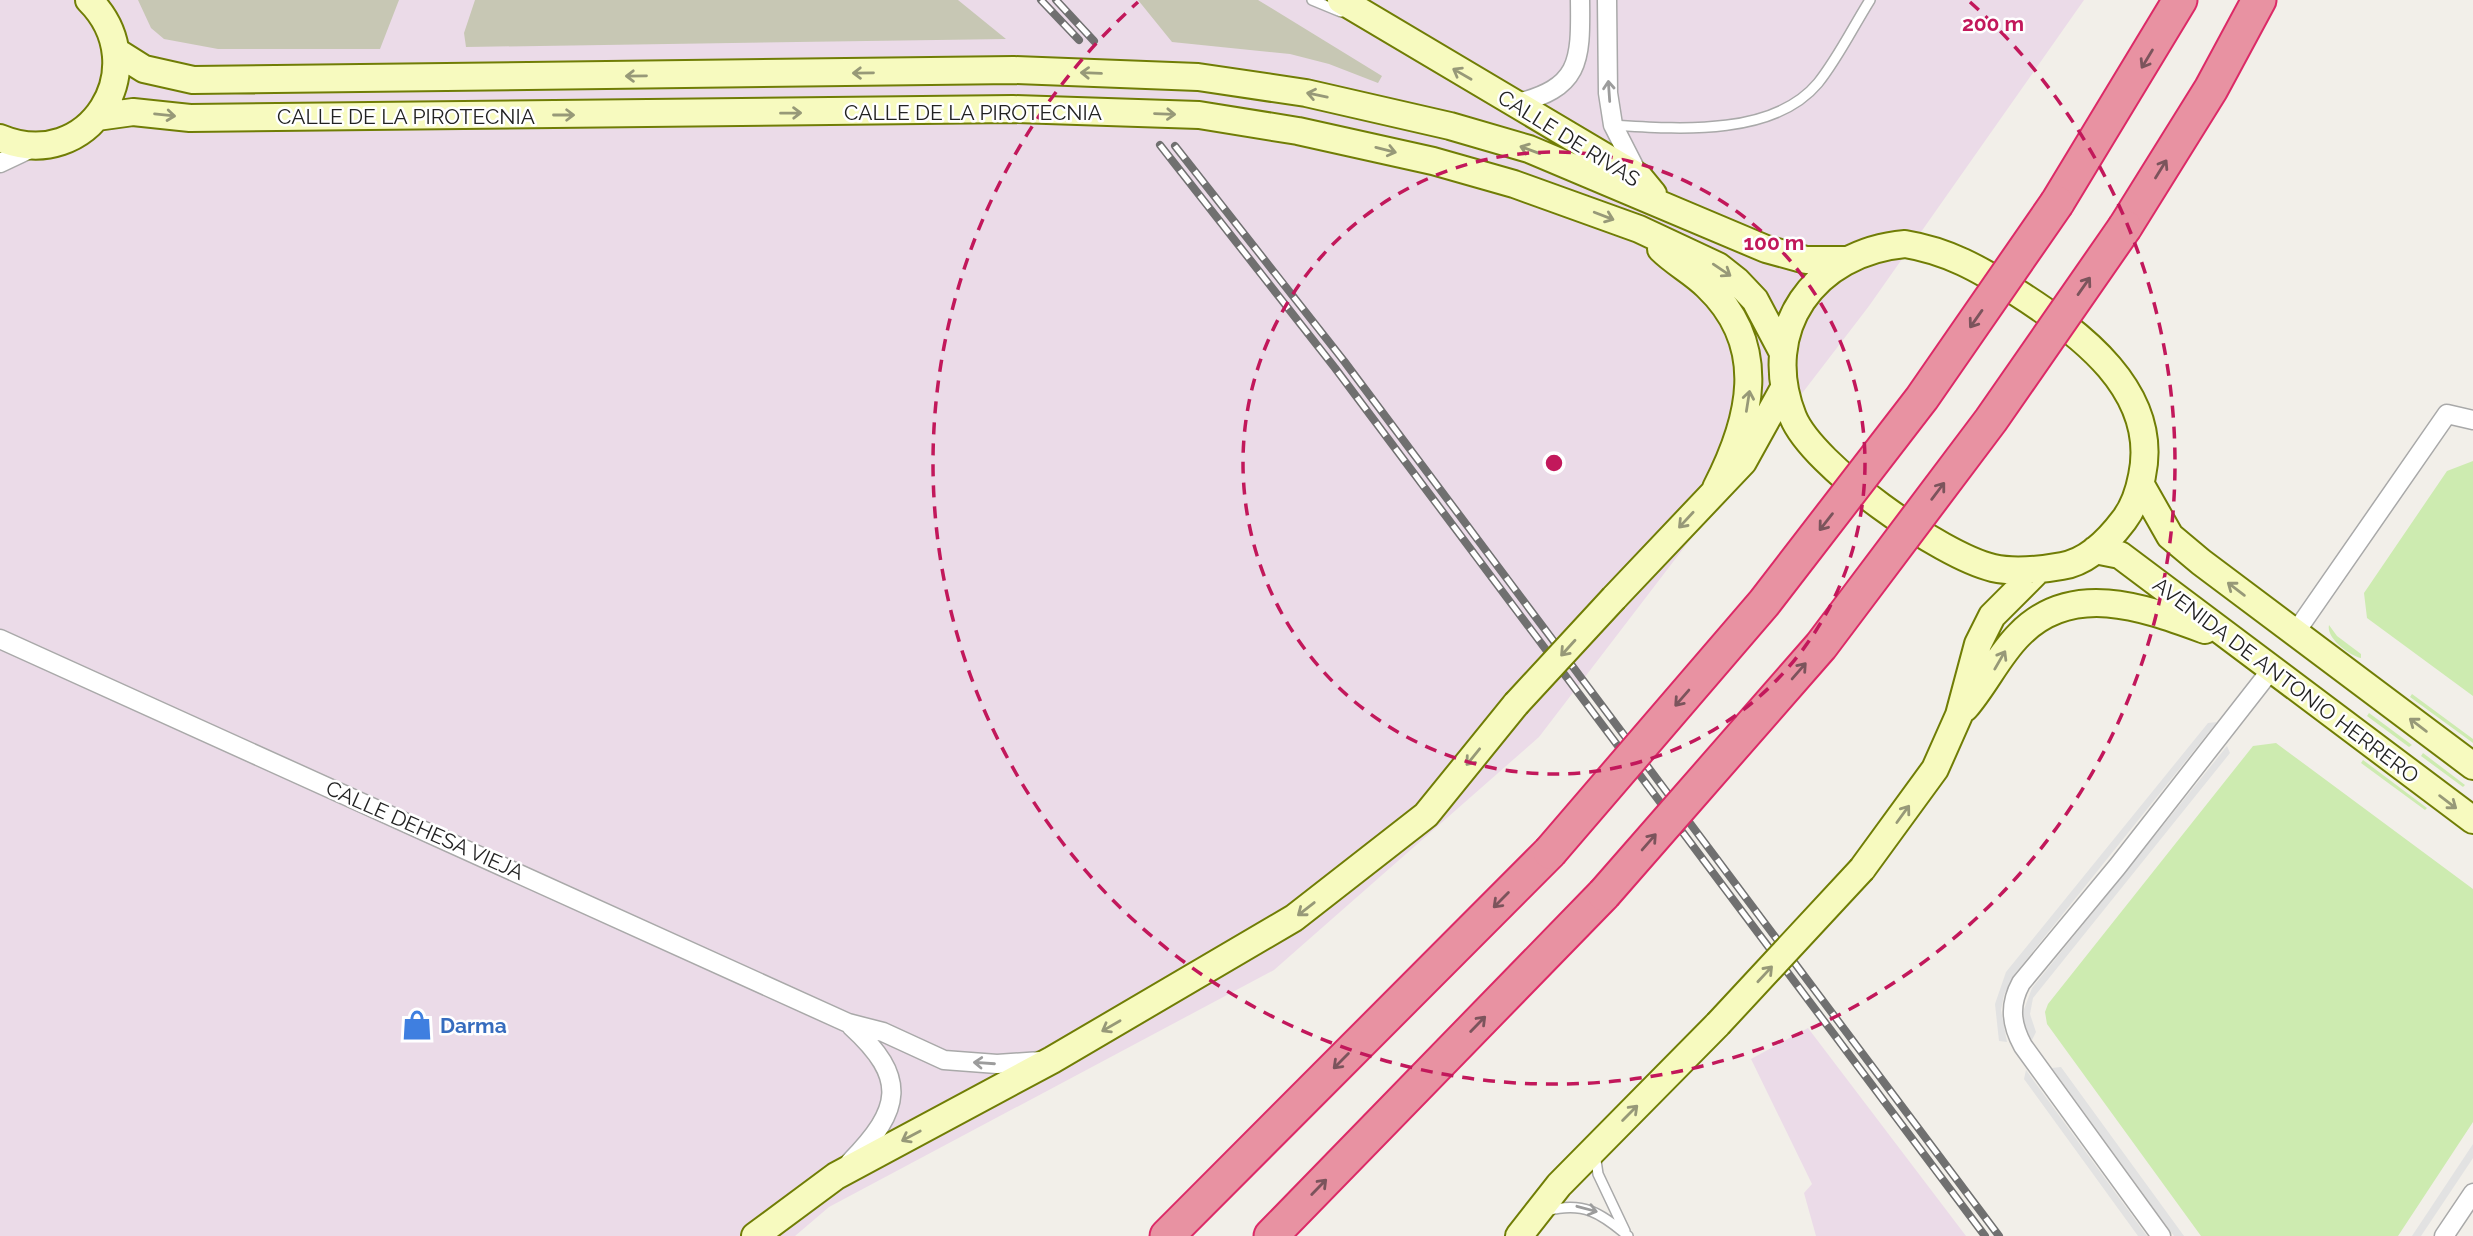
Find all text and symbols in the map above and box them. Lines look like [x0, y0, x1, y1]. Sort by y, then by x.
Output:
text: 200 m [1962, 11, 2024, 36]
one-way arrow [2139, 49, 2153, 69]
one-way arrow [852, 66, 875, 80]
one-way arrow [1079, 67, 1102, 80]
one-way arrow [1452, 67, 1473, 80]
one-way arrow [625, 70, 648, 83]
one-way arrow [1602, 80, 1615, 103]
street label: CALLE DE RIVAS [1493, 84, 1645, 192]
one-way arrow [1306, 88, 1329, 102]
street label: CALLE DE LA PIROTECNIA [844, 100, 1102, 125]
street label: CALLE DE LA PIROTECNIA [277, 104, 535, 129]
one-way arrow [779, 106, 802, 120]
one-way arrow [1154, 107, 1177, 120]
one-way arrow [552, 108, 575, 122]
one-way arrow [153, 109, 175, 122]
one-way arrow [1374, 143, 1397, 157]
one-way arrow [1519, 143, 1541, 155]
one-way arrow [2154, 160, 2168, 180]
one-way arrow [1592, 211, 1614, 223]
text: 100 m [1744, 230, 1804, 255]
one-way arrow [1712, 263, 1731, 277]
one-way arrow [2077, 277, 2091, 296]
one-way arrow [1969, 309, 1983, 328]
one-way arrow [1742, 390, 1755, 413]
centre of rings [1542, 451, 1566, 475]
one-way arrow [1930, 482, 1945, 501]
one-way arrow [1678, 511, 1694, 529]
one-way arrow [1819, 512, 1834, 530]
street label: AVENIDA DE ANTONIO HERRERO [2148, 572, 2424, 788]
one-way arrow [2227, 581, 2246, 596]
one-way arrow [1560, 639, 1576, 657]
one-way arrow [1993, 650, 2007, 670]
one-way arrow [1791, 662, 1807, 680]
one-way arrow [1674, 688, 1690, 706]
one-way arrow [2409, 718, 2428, 733]
one-way arrow [1465, 748, 1481, 766]
street label: CALLE DEHESA VIEJA [322, 775, 528, 885]
one-way arrow [2438, 794, 2457, 809]
one-way arrow [1895, 805, 1910, 824]
one-way arrow [1641, 834, 1657, 852]
one-way arrow [1493, 891, 1510, 908]
one-way arrow [1297, 902, 1315, 917]
one-way arrow [1756, 966, 1773, 983]
shop icon: Darma [400, 1008, 434, 1042]
place label: Darma [440, 1013, 507, 1038]
one-way arrow [1469, 1016, 1486, 1033]
one-way arrow [1101, 1019, 1121, 1033]
one-way arrow [1333, 1052, 1350, 1069]
one-way arrow [973, 1056, 995, 1069]
one-way arrow [1622, 1104, 1639, 1121]
one-way arrow [901, 1129, 922, 1143]
one-way arrow [1311, 1179, 1328, 1196]
one-way arrow [1575, 1203, 1598, 1216]

